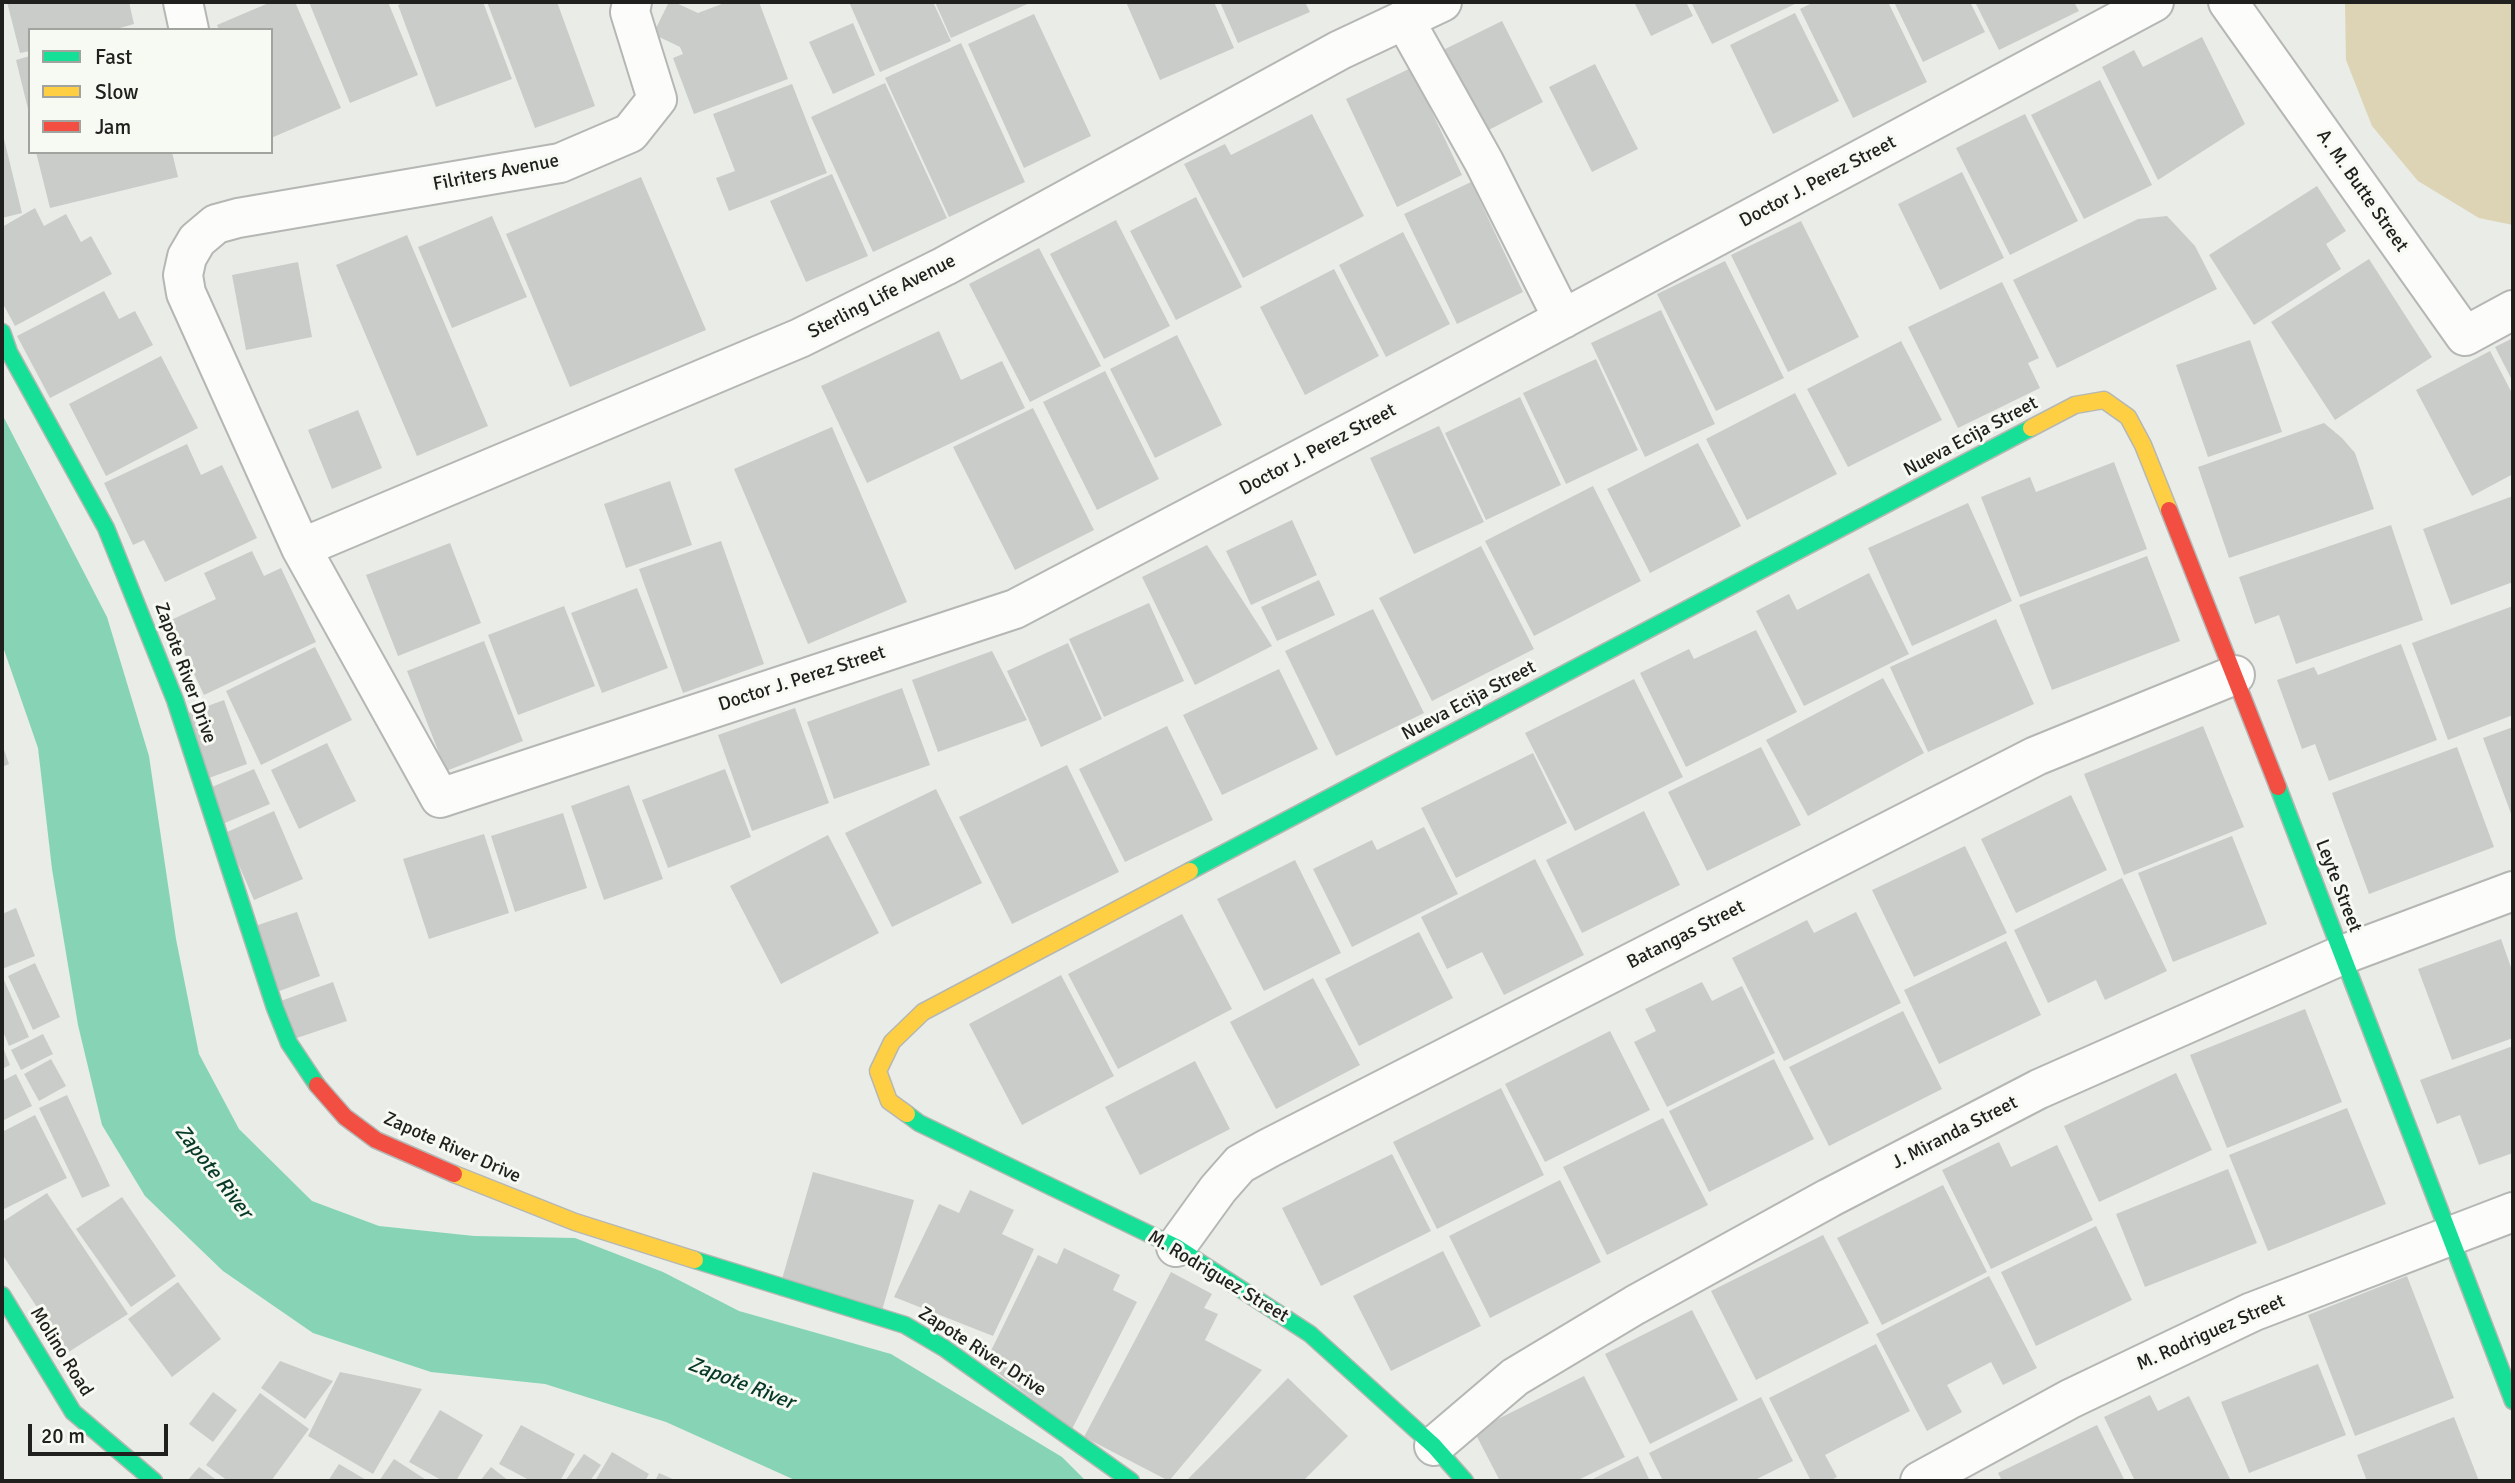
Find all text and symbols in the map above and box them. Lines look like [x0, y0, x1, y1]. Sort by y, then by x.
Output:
legend [28, 28, 273, 154]
text: Fast [95, 44, 132, 70]
text: Slow [95, 79, 139, 105]
text: Jam [95, 114, 131, 140]
street label: A. M. Butte Street [2311, 125, 2413, 257]
street label: Doctor J. Perez Street [1736, 131, 1900, 233]
street label: Filriters Avenue [431, 150, 561, 196]
street label: Sterling Life Avenue [804, 250, 960, 344]
street label: Nueva Ecija Street [1900, 392, 2042, 482]
street label: Doctor J. Perez Street [1236, 399, 1400, 501]
street label: Zapote River Drive [149, 600, 221, 746]
street label: Doctor J. Perez Street [716, 641, 888, 717]
street label: Nueva Ecija Street [1398, 656, 1540, 746]
street label: Leyte Street [2310, 836, 2366, 936]
street label: Batangas Street [1623, 896, 1749, 974]
street label: J. Miranda Street [1888, 1092, 2022, 1174]
street label: Zapote River Drive [380, 1108, 524, 1188]
water label: Zapote River [169, 1120, 257, 1224]
street label: M. Rodriguez Street [1143, 1226, 1293, 1328]
street label: M. Rodriguez Street [2133, 1290, 2289, 1376]
street label: Zapote River Drive [914, 1302, 1050, 1402]
street label: Molino Road [25, 1303, 97, 1401]
water label: Zapote River [684, 1352, 798, 1416]
scale bar [32, 1410, 172, 1454]
text: 20 m [41, 1423, 85, 1449]

